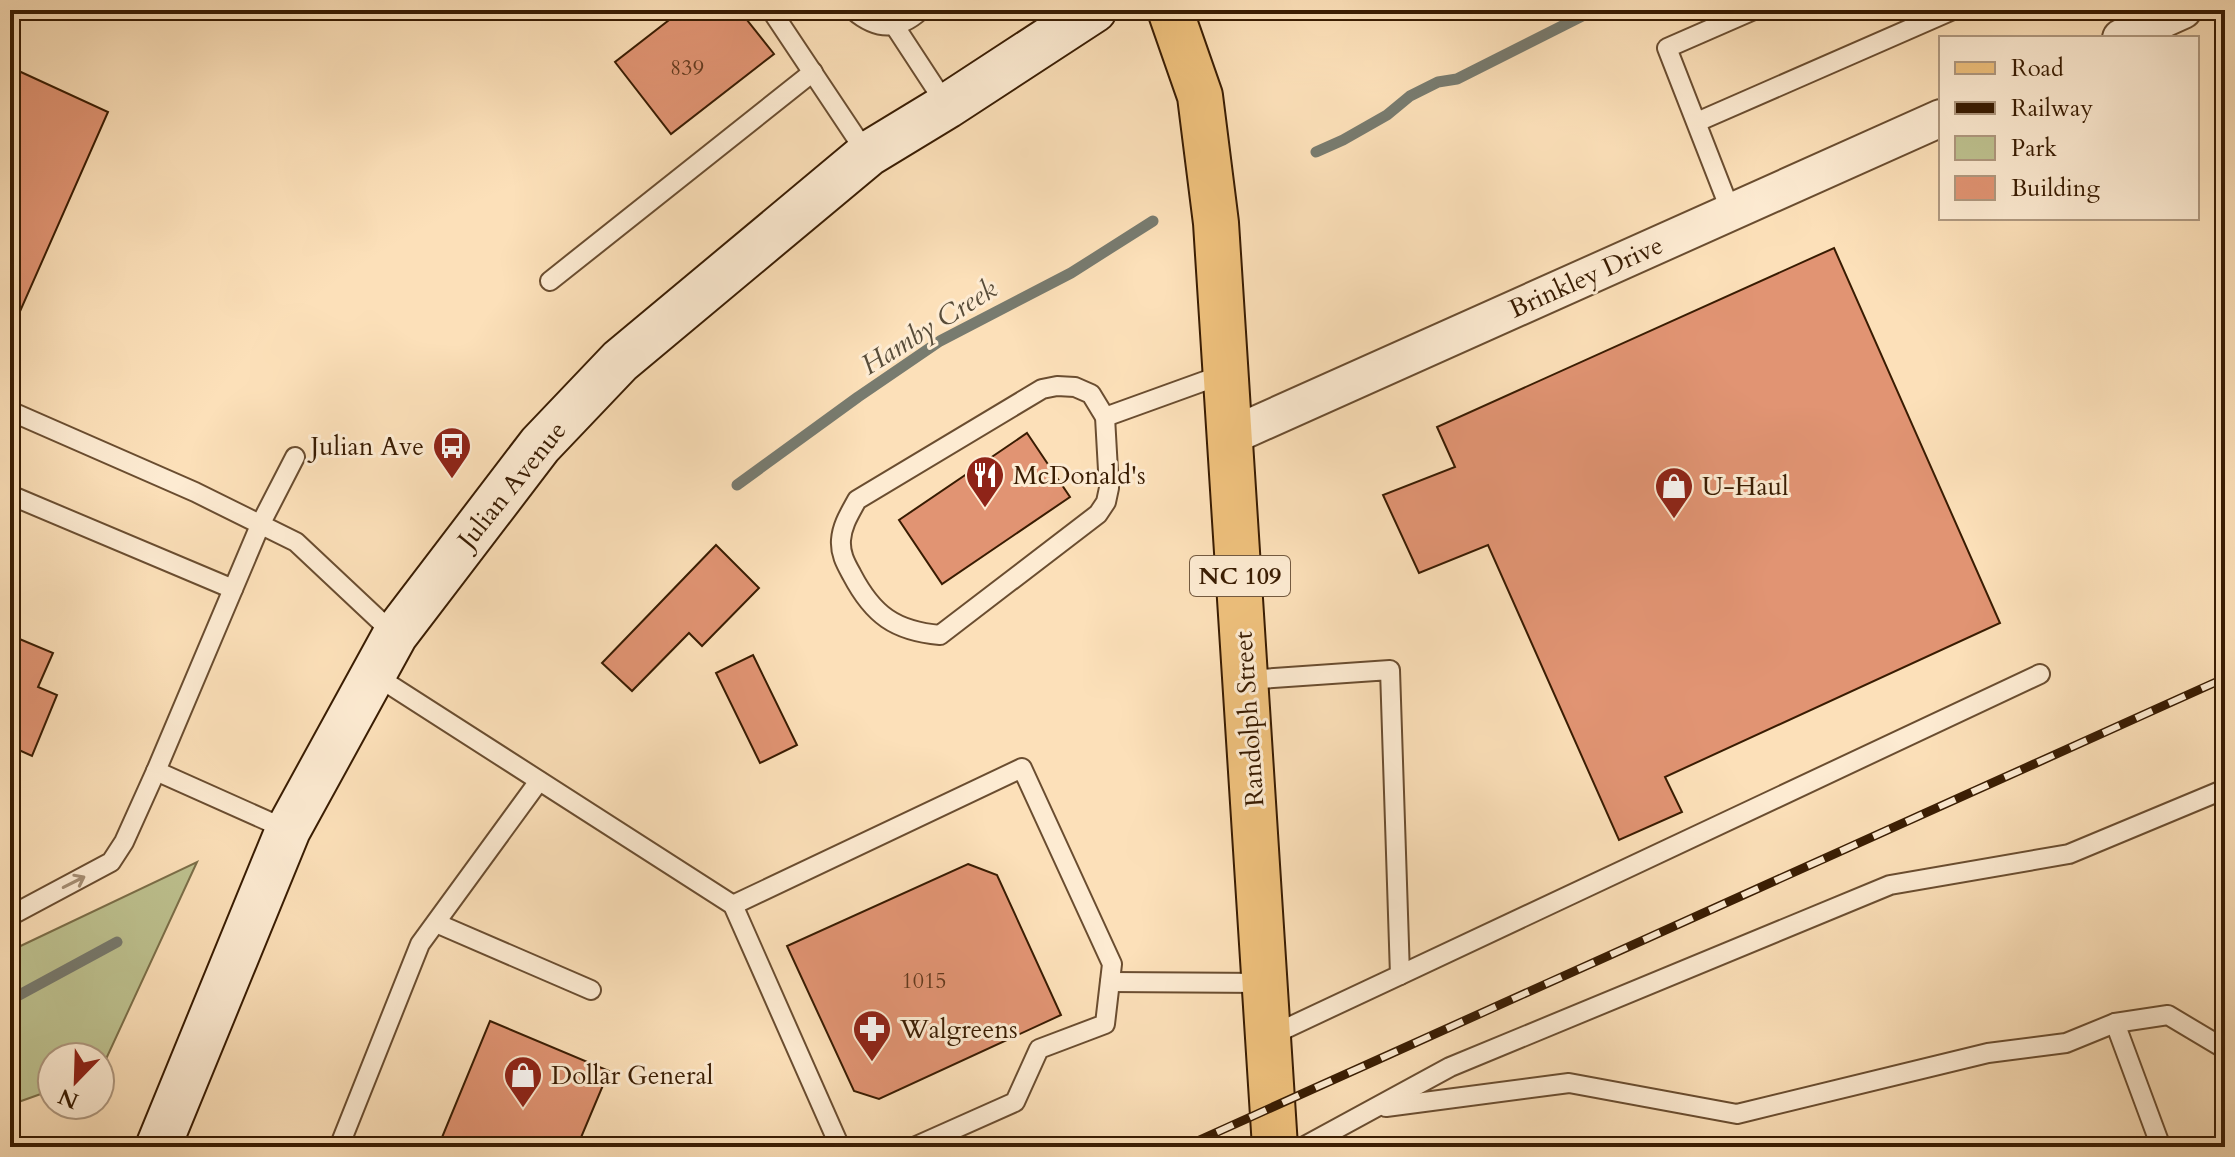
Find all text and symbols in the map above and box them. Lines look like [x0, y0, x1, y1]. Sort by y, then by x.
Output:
legend [1939, 36, 2199, 220]
text: Road [2011, 52, 2064, 85]
house number: 839 [670, 53, 704, 83]
text: Railway [2011, 92, 2093, 125]
text: Park [2011, 132, 2057, 165]
text: Building [2011, 172, 2101, 205]
street label: Brinkley Drive [1503, 227, 1669, 327]
water label: Hamby Creek [854, 270, 1005, 384]
street label: Julian Avenue [447, 414, 574, 559]
bus stop icon: Julian Ave [431, 425, 473, 480]
place label: Julian Ave [307, 429, 424, 464]
restaurant icon: McDonald's [964, 454, 1006, 509]
place label: McDonald's [1013, 458, 1146, 493]
shop icon: U-Haul [1653, 465, 1695, 520]
place label: U-Haul [1702, 469, 1789, 504]
road number: NC 109 [1190, 556, 1290, 596]
street label: Randolph Street [1225, 630, 1273, 808]
one-way arrow [61, 873, 85, 889]
house number: 1015 [901, 966, 947, 996]
pharmacy icon: Walgreens [851, 1008, 893, 1063]
place label: Walgreens [899, 1012, 1018, 1047]
north arrow [36, 1041, 116, 1121]
shop icon: Dollar General [502, 1054, 544, 1109]
place label: Dollar General [551, 1058, 714, 1093]
text: N [54, 1081, 83, 1116]

